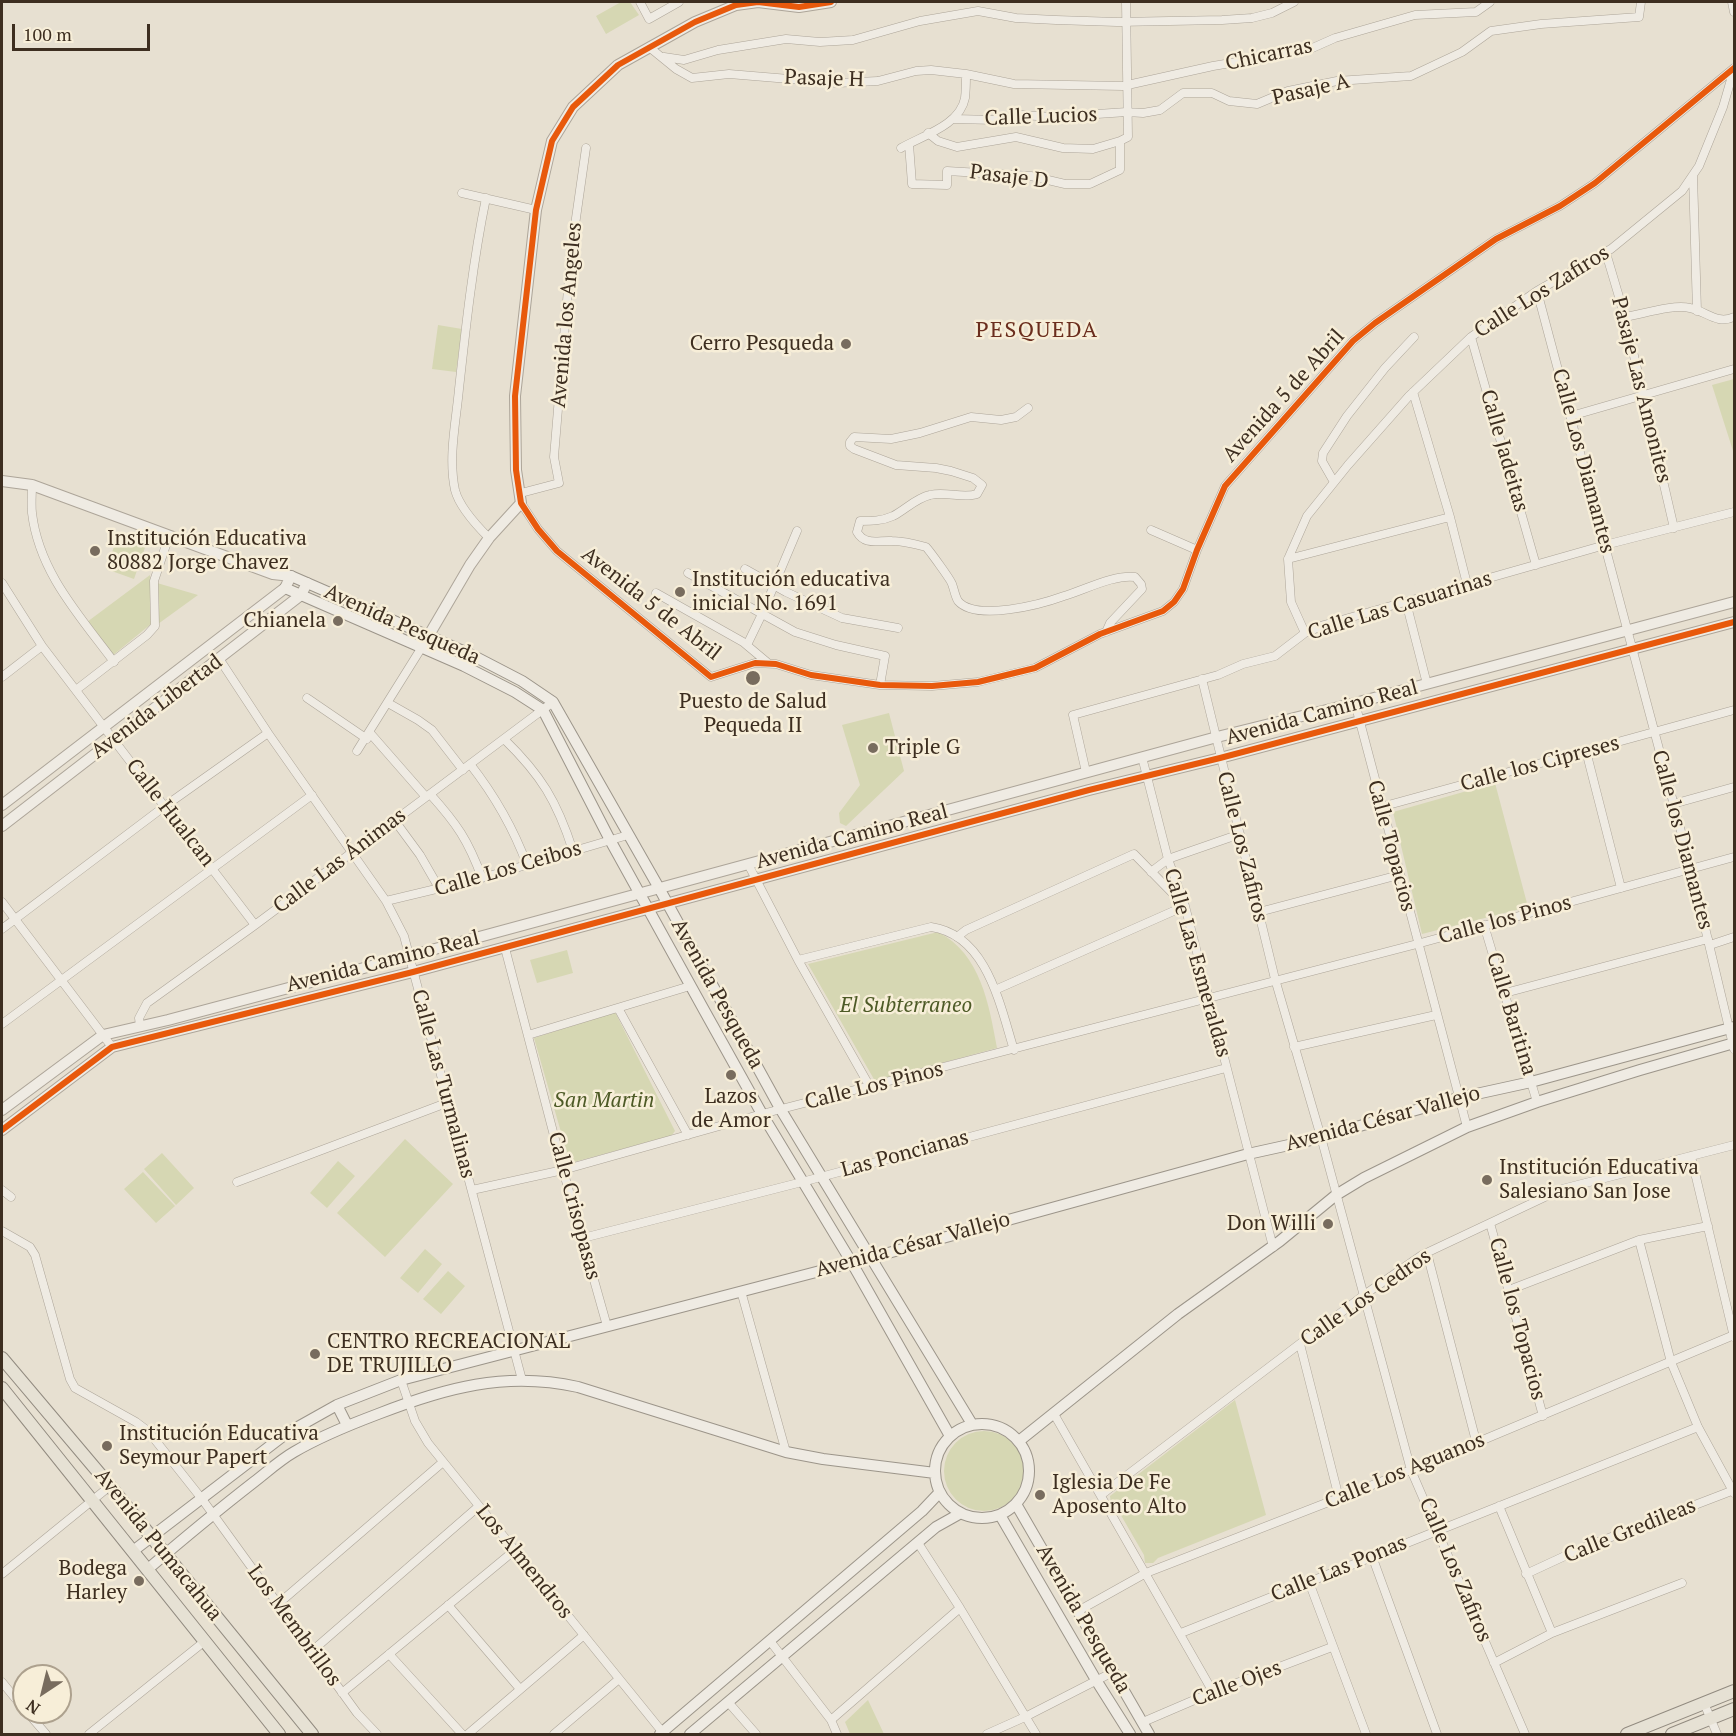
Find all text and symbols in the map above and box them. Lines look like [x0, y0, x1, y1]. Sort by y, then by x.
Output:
scale bar [15, 12, 153, 50]
text: 100 m [23, 22, 72, 46]
street label: Chicarras [1223, 33, 1315, 77]
street label: Pasaje H [784, 65, 864, 93]
street label: Pasaje A [1270, 69, 1352, 111]
street label: Calle Lucios [984, 102, 1098, 132]
street label: Pasaje D [968, 160, 1050, 194]
street label: Avenida los Angeles [546, 221, 588, 409]
street label: Calle Los Zafiros [1470, 240, 1614, 344]
street label: Pasaje Las Amonites [1606, 294, 1676, 486]
district label: PESQUEDA [976, 318, 1098, 344]
street label: Avenida 5 de Abril [1218, 324, 1350, 468]
place label: Cerro Pesqueda [690, 331, 834, 357]
marker: Cerro Pesqueda [839, 337, 853, 351]
street label: Calle Los Diamantes [1546, 366, 1620, 556]
street label: Calle Jadeitas [1474, 387, 1534, 515]
place label: Institución Educativa 80882 Jorge Chavez [107, 526, 307, 576]
street label: Avenida 5 de Abril [576, 542, 726, 666]
marker: Institución Educativa 80882 Jorge Chavez [88, 544, 102, 558]
street label: Calle Las Casuarinas [1305, 566, 1495, 646]
place label: Institución educativa inicial No. 1691 [692, 567, 890, 617]
street label: Avenida Pesqueda [320, 579, 484, 671]
marker: Institución educativa inicial No. 1691 [673, 585, 687, 599]
place label: Chianela [243, 608, 326, 634]
marker: Chianela [331, 614, 345, 628]
street label: Avenida Libertad [86, 649, 228, 765]
marker: Puesto de Salud Pequeda II [744, 669, 762, 687]
street label: Avenida Camino Real [1223, 675, 1421, 751]
place label: Puesto de Salud Pequeda II [679, 689, 827, 739]
street label: Calle los Cipreses [1458, 731, 1622, 797]
place label: Triple G [885, 735, 960, 761]
marker: Triple G [866, 741, 880, 755]
street label: Calle los Diamantes [1646, 747, 1718, 933]
street label: Calle Hualcan [120, 754, 220, 872]
street label: Calle Los Zafiros [1211, 769, 1273, 925]
street label: Calle Topacios [1361, 778, 1421, 914]
street label: Avenida Camino Real [753, 799, 951, 875]
street label: Calle Las Ánimas [269, 803, 411, 919]
street label: Calle Los Ceibos [432, 836, 584, 902]
street label: Calle Las Esmeraldas [1158, 866, 1236, 1060]
street label: Calle los Pinos [1436, 890, 1574, 950]
street label: Avenida Pesqueda [665, 915, 769, 1073]
street label: Avenida Camino Real [284, 926, 482, 998]
street label: Calle Baritina [1480, 949, 1542, 1079]
street label: Calle Las Turmalinas [406, 987, 480, 1181]
park label: El Subterraneo [840, 993, 972, 1019]
street label: Calle Los Pinos [802, 1057, 946, 1115]
marker: Lazos de Amor [724, 1068, 738, 1082]
street label: Avenida César Vallejo [1283, 1081, 1483, 1157]
place label: Lazos de Amor [691, 1084, 771, 1134]
park label: San Martin [554, 1088, 654, 1114]
street label: Las Poncianas [838, 1125, 972, 1183]
street label: Calle Crisopasas [542, 1129, 606, 1283]
place label: Institución Educativa Salesiano San Jose [1499, 1155, 1699, 1205]
marker: Institución Educativa Salesiano San Jose [1480, 1173, 1494, 1187]
street label: Avenida César Vallejo [813, 1207, 1013, 1283]
place label: Don Willi [1227, 1211, 1316, 1237]
marker: Don Willi [1321, 1217, 1335, 1231]
street label: Calle los Topacios [1483, 1235, 1551, 1403]
street label: Calle Los Cedros [1296, 1244, 1436, 1352]
place label: CENTRO RECREACIONAL DE TRUJILLO [327, 1329, 570, 1379]
marker: CENTRO RECREACIONAL DE TRUJILLO [308, 1347, 322, 1361]
place label: Institución Educativa Seymour Papert [119, 1421, 319, 1471]
street label: Calle Los Aguanos [1321, 1427, 1489, 1515]
marker: Institución Educativa Seymour Papert [100, 1439, 114, 1453]
street label: Avenida Pumacahua [89, 1464, 227, 1626]
place label: Iglesia De Fe Aposento Alto [1052, 1470, 1187, 1520]
marker: Iglesia De Fe Aposento Alto [1033, 1488, 1047, 1502]
street label: Calle Gredileas [1560, 1493, 1700, 1569]
street label: Calle Los Zafiros [1413, 1494, 1497, 1646]
street label: Los Almendros [470, 1500, 578, 1624]
street label: Calle Las Ponas [1267, 1530, 1411, 1608]
street label: Avenida Pesqueda [1030, 1540, 1136, 1698]
place label: Bodega Harley [59, 1556, 127, 1606]
street label: Los Membrillos [242, 1561, 346, 1691]
marker: Bodega Harley [132, 1574, 146, 1588]
street label: Calle Ojes [1189, 1655, 1285, 1713]
north arrow [12, 1664, 72, 1724]
text: N [22, 1695, 44, 1720]

